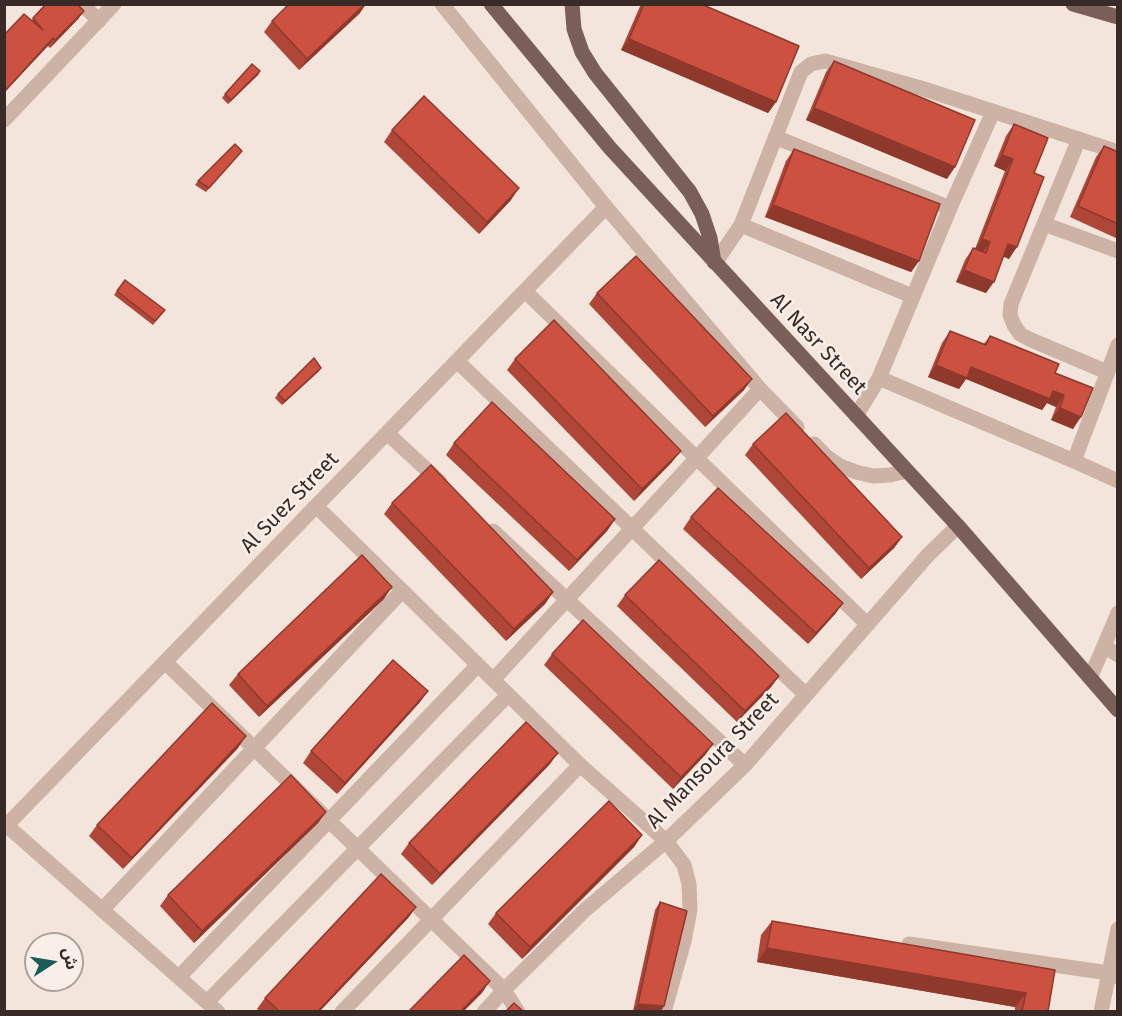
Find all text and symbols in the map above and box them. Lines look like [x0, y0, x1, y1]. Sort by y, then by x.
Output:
street label: Al Nasr Street [765, 288, 871, 400]
street label: Al Suez Street [236, 447, 344, 559]
street label: Al Mansoura Street [642, 688, 784, 834]
north arrow [24, 932, 84, 992]
text: ش [59, 946, 82, 971]

